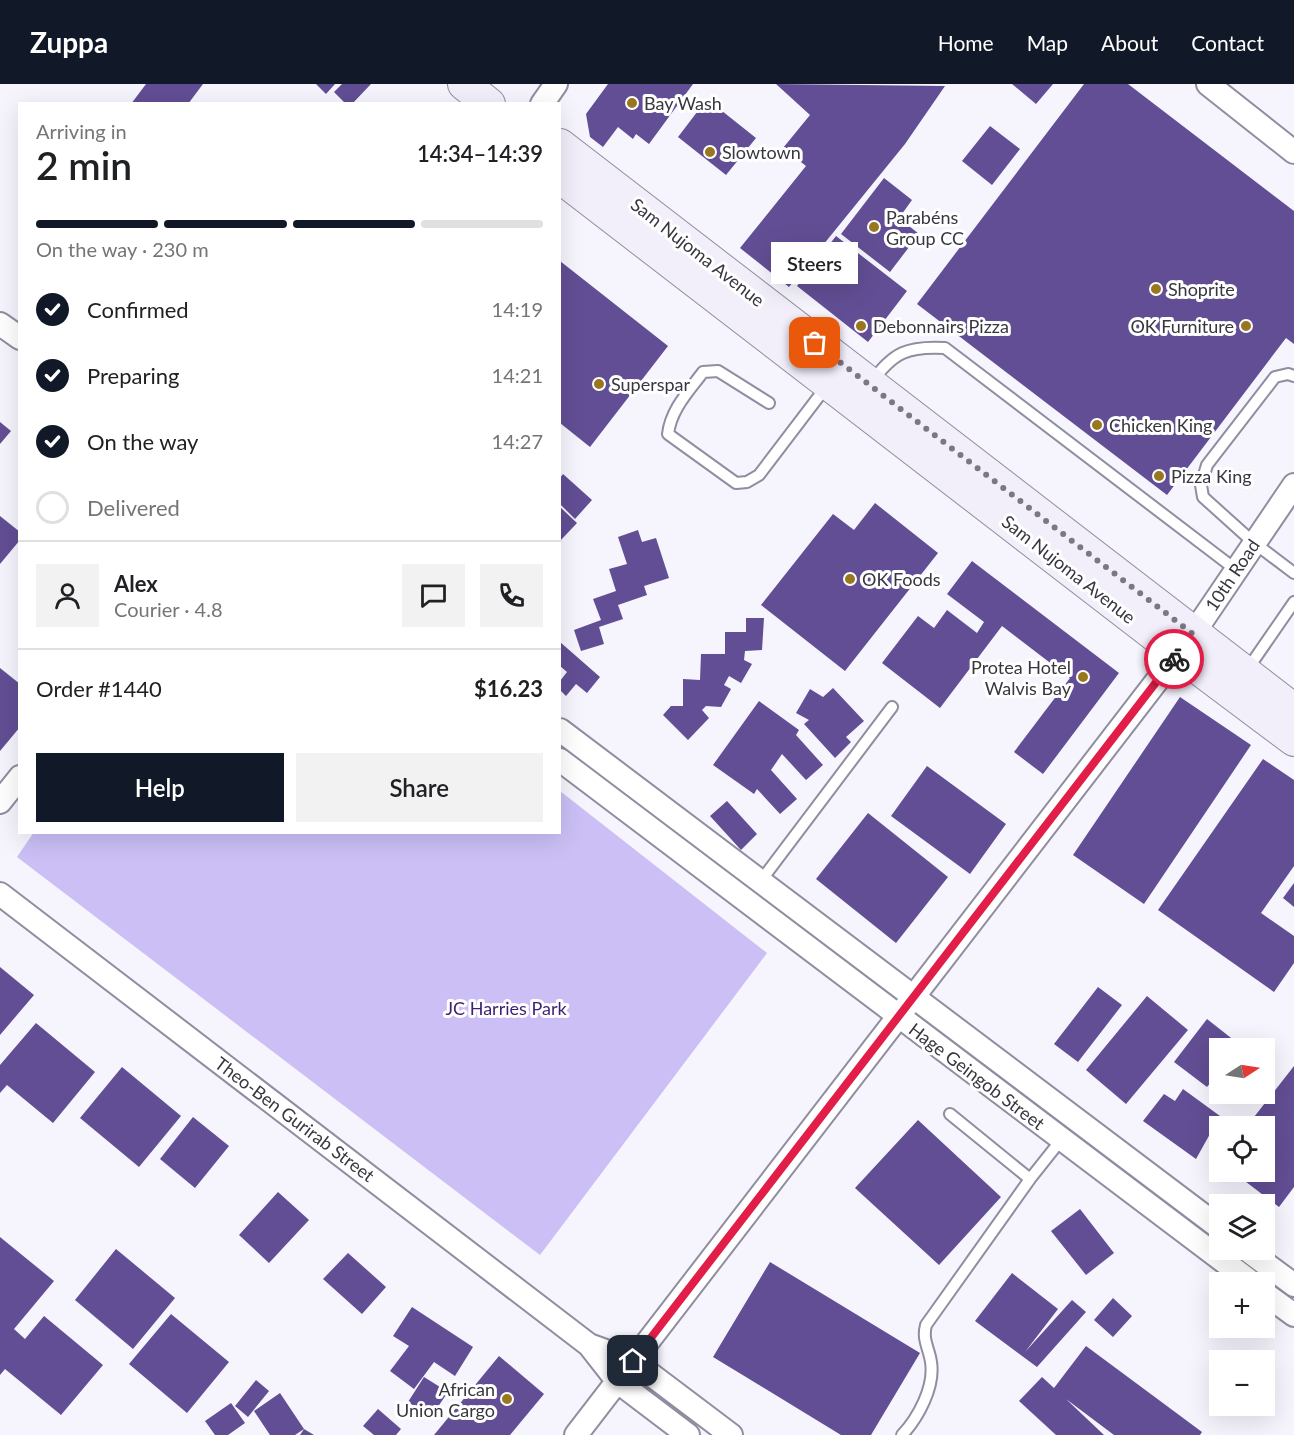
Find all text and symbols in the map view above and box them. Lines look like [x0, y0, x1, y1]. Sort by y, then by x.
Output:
text: Zuppa [30, 25, 108, 59]
text: Home [938, 30, 994, 55]
text: Map [1027, 30, 1068, 55]
text: About [1101, 30, 1158, 55]
text: Contact [1191, 30, 1264, 55]
place label: Bay Wash [644, 92, 722, 114]
marker: Bay Wash [625, 96, 639, 110]
text: Arriving in [36, 119, 127, 143]
text: 14:34–14:39 [417, 140, 543, 167]
place label: Slowtown [722, 141, 801, 163]
text: 2 min [36, 142, 132, 188]
marker: Slowtown [703, 145, 717, 159]
street label: Sam Nujoma Avenue [627, 193, 769, 311]
place label: Parabéns Group CC [886, 206, 964, 249]
marker: Parabéns Group CC [867, 220, 881, 234]
text: On the way · 230 m [36, 237, 209, 261]
callout: Steers [772, 241, 858, 283]
text: Steers [787, 251, 842, 275]
place label: Shoprite [1168, 278, 1235, 300]
marker: Shoprite [1149, 282, 1163, 296]
icon: check [36, 293, 69, 326]
text: Confirmed [87, 296, 189, 323]
text: 14:19 [492, 297, 543, 321]
place label: Debonnairs Pizza [873, 315, 1009, 337]
place label: OK Furniture [1130, 315, 1234, 337]
pin [789, 317, 840, 368]
marker: Debonnairs Pizza [854, 319, 868, 333]
marker: OK Furniture [1239, 319, 1253, 333]
icon: bag [798, 326, 831, 359]
icon: check [36, 359, 69, 392]
text: Preparing [87, 362, 179, 389]
text: 14:21 [492, 363, 543, 387]
place label: Superspar [611, 373, 691, 395]
marker: Superspar [592, 377, 606, 391]
place label: Chicken King [1109, 414, 1212, 436]
marker: Chicken King [1090, 418, 1104, 432]
icon: check [36, 425, 69, 458]
text: On the way [87, 428, 198, 455]
text: 14:27 [492, 429, 543, 453]
place label: Pizza King [1171, 465, 1252, 487]
marker: Pizza King [1152, 469, 1166, 483]
text: Delivered [87, 494, 180, 521]
street label: Sam Nujoma Avenue [998, 510, 1140, 628]
street label: 10th Road [1200, 535, 1264, 615]
button: person [36, 564, 99, 627]
button: chat [402, 564, 465, 627]
button: phone [480, 564, 543, 627]
place label: OK Foods [862, 568, 941, 590]
text: Alex [114, 570, 158, 597]
marker: OK Foods [843, 572, 857, 586]
text: Courier · 4.8 [114, 597, 223, 621]
courier [1144, 629, 1204, 689]
icon: bike [1158, 643, 1191, 676]
place label: Protea Hotel Walvis Bay [971, 656, 1072, 699]
marker: Protea Hotel Walvis Bay [1076, 670, 1090, 684]
text: Order #1440 [36, 675, 162, 702]
text: $16.23 [474, 675, 543, 702]
button: Help [36, 753, 284, 822]
button: Share [296, 753, 543, 822]
park label: JC Harries Park [445, 997, 567, 1019]
street label: Hage Geingob Street [905, 1018, 1050, 1135]
north arrow [1209, 1038, 1275, 1104]
map controls [1209, 1038, 1275, 1416]
street label: Theo-Ben Gurirab Street [211, 1052, 379, 1186]
button: locate [1209, 1116, 1275, 1182]
button: layers [1209, 1194, 1275, 1260]
button: + [1209, 1272, 1275, 1338]
pin [607, 1335, 658, 1386]
icon: home [616, 1344, 649, 1377]
button: − [1209, 1350, 1275, 1416]
place label: African Union Cargo [396, 1378, 495, 1421]
marker: African Union Cargo [500, 1392, 514, 1406]

